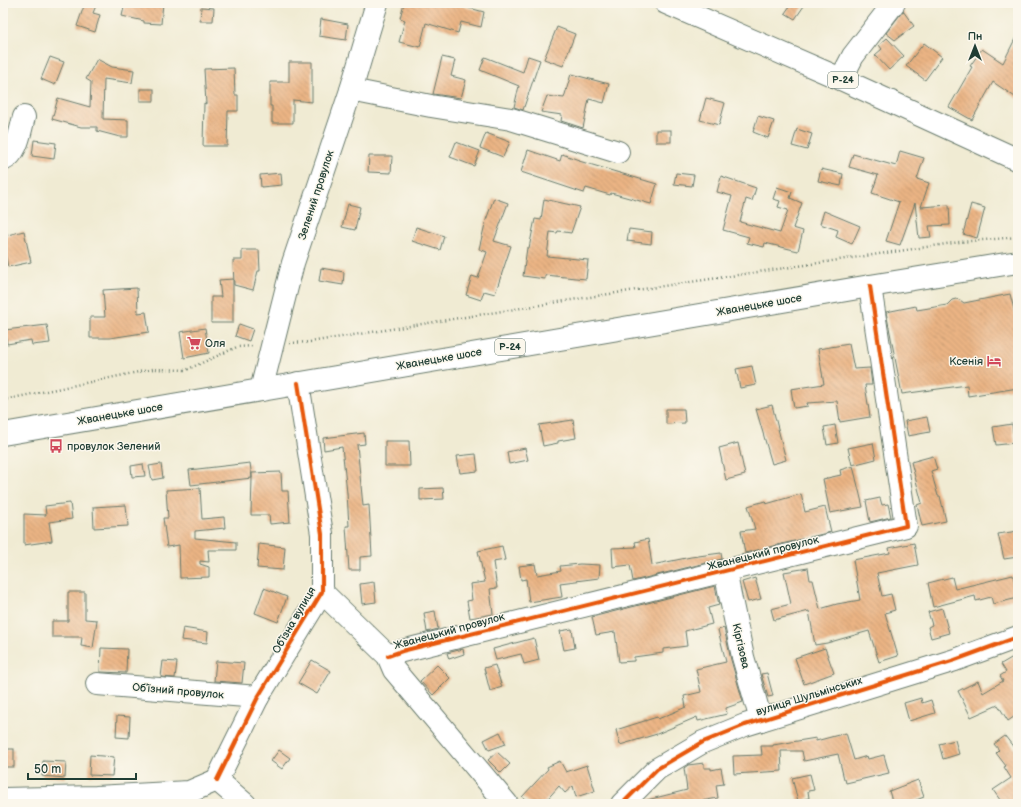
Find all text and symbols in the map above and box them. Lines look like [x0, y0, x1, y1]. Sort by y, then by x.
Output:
north arrow [955, 26, 995, 66]
text: Пн [968, 30, 982, 43]
road number: Р-24 [828, 72, 858, 88]
street label: Зелений провулок [295, 148, 337, 241]
street label: Жванецьке шосе [715, 291, 803, 319]
supermarket icon: Оля [186, 335, 202, 351]
place label: Оля [205, 337, 225, 350]
road number: Р-24 [495, 339, 525, 355]
street label: Жванецьке шосе [395, 345, 483, 373]
hotel icon: Ксенія [986, 353, 1002, 369]
place label: Ксенія [949, 355, 983, 368]
street label: Жванецьке шосе [76, 400, 164, 428]
bus stop icon: провулок Зелений [48, 438, 64, 454]
place label: провулок Зелений [67, 440, 161, 453]
street label: Жванецький провулок [706, 533, 820, 573]
street label: Обʼїзна вулиця [270, 584, 318, 656]
street label: Жванецький провулок [392, 610, 506, 652]
street label: Кіргізова [729, 622, 753, 670]
street label: вулиця Шульмінських [754, 674, 864, 718]
street label: Обʼїзний провулок [132, 681, 225, 701]
scale bar [28, 755, 136, 781]
text: 50 m [34, 762, 61, 777]

